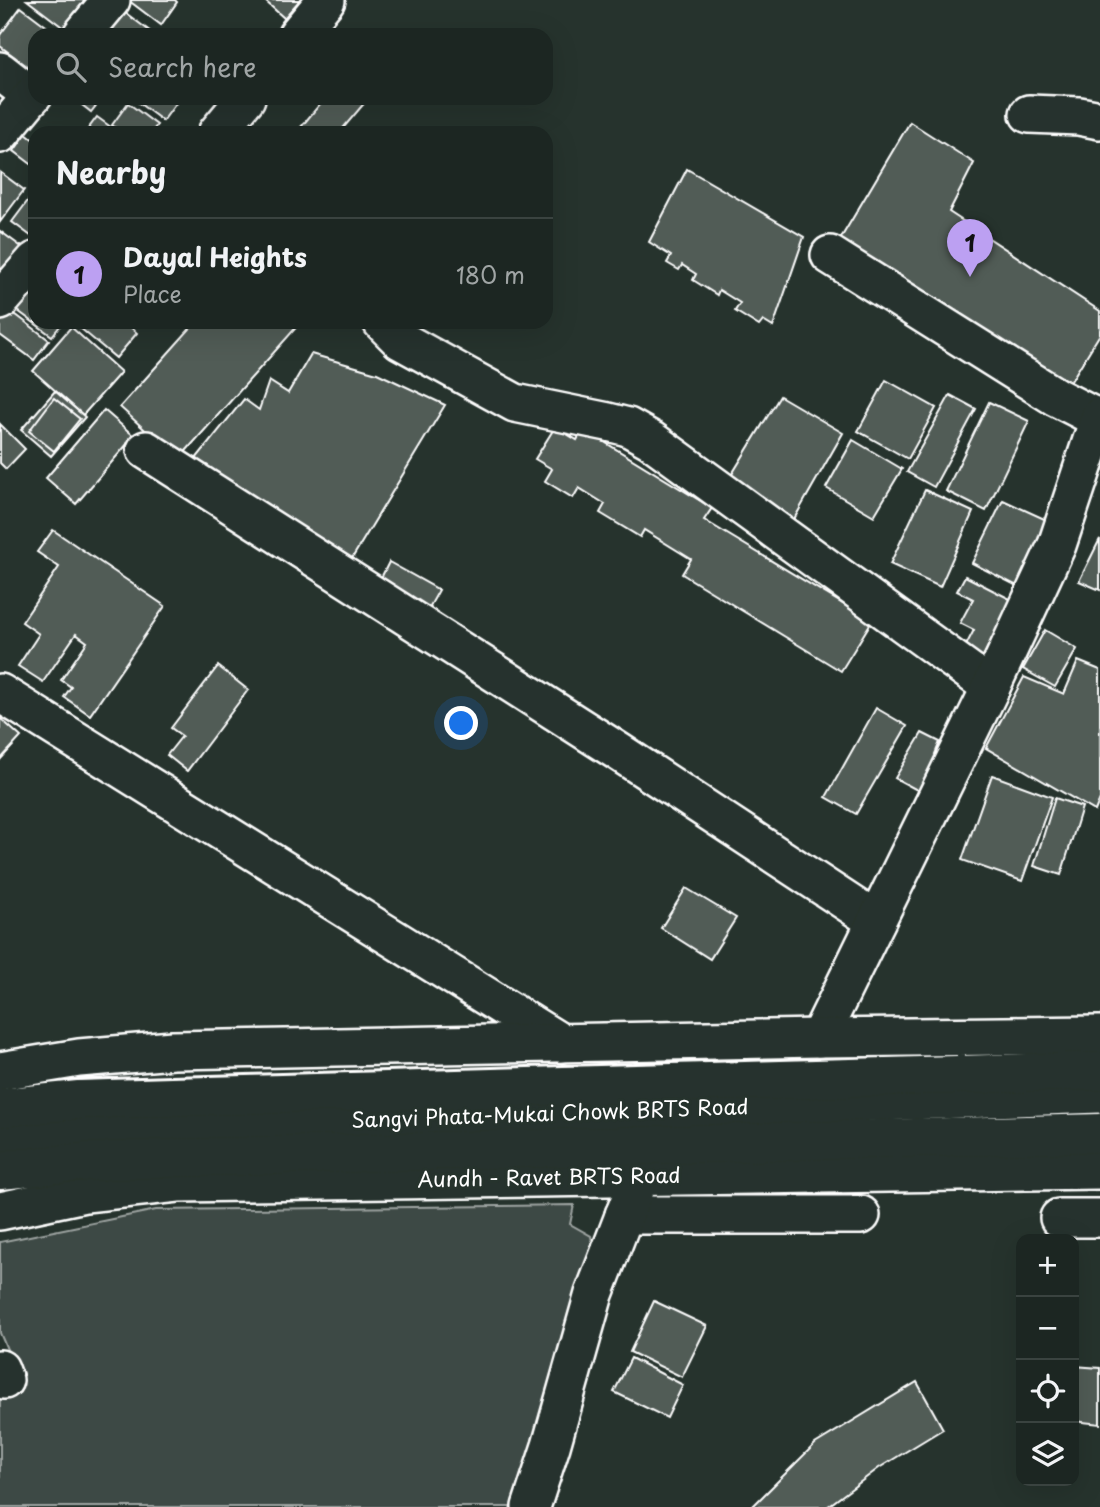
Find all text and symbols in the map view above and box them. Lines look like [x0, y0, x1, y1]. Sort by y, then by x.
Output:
search box [28, 28, 553, 105]
text: Search here [108, 47, 257, 86]
icon: search [52, 48, 90, 86]
text: Nearby [56, 149, 166, 194]
pin: 1 [947, 219, 993, 277]
text: Dayal Heights [123, 237, 307, 276]
text: 1 [74, 257, 85, 292]
text: 180 m [456, 257, 525, 292]
text: Place [123, 276, 182, 311]
your location [444, 706, 478, 740]
street label: Sangvi Phata-Mukai Chowk BRTS Road [351, 1089, 749, 1135]
street label: Aundh - Ravet BRTS Road [417, 1158, 681, 1194]
map controls [1016, 1234, 1079, 1486]
button: + [1016, 1234, 1079, 1297]
button: − [1016, 1297, 1079, 1360]
button: locate [1016, 1360, 1079, 1423]
button: layers [1016, 1423, 1079, 1486]

